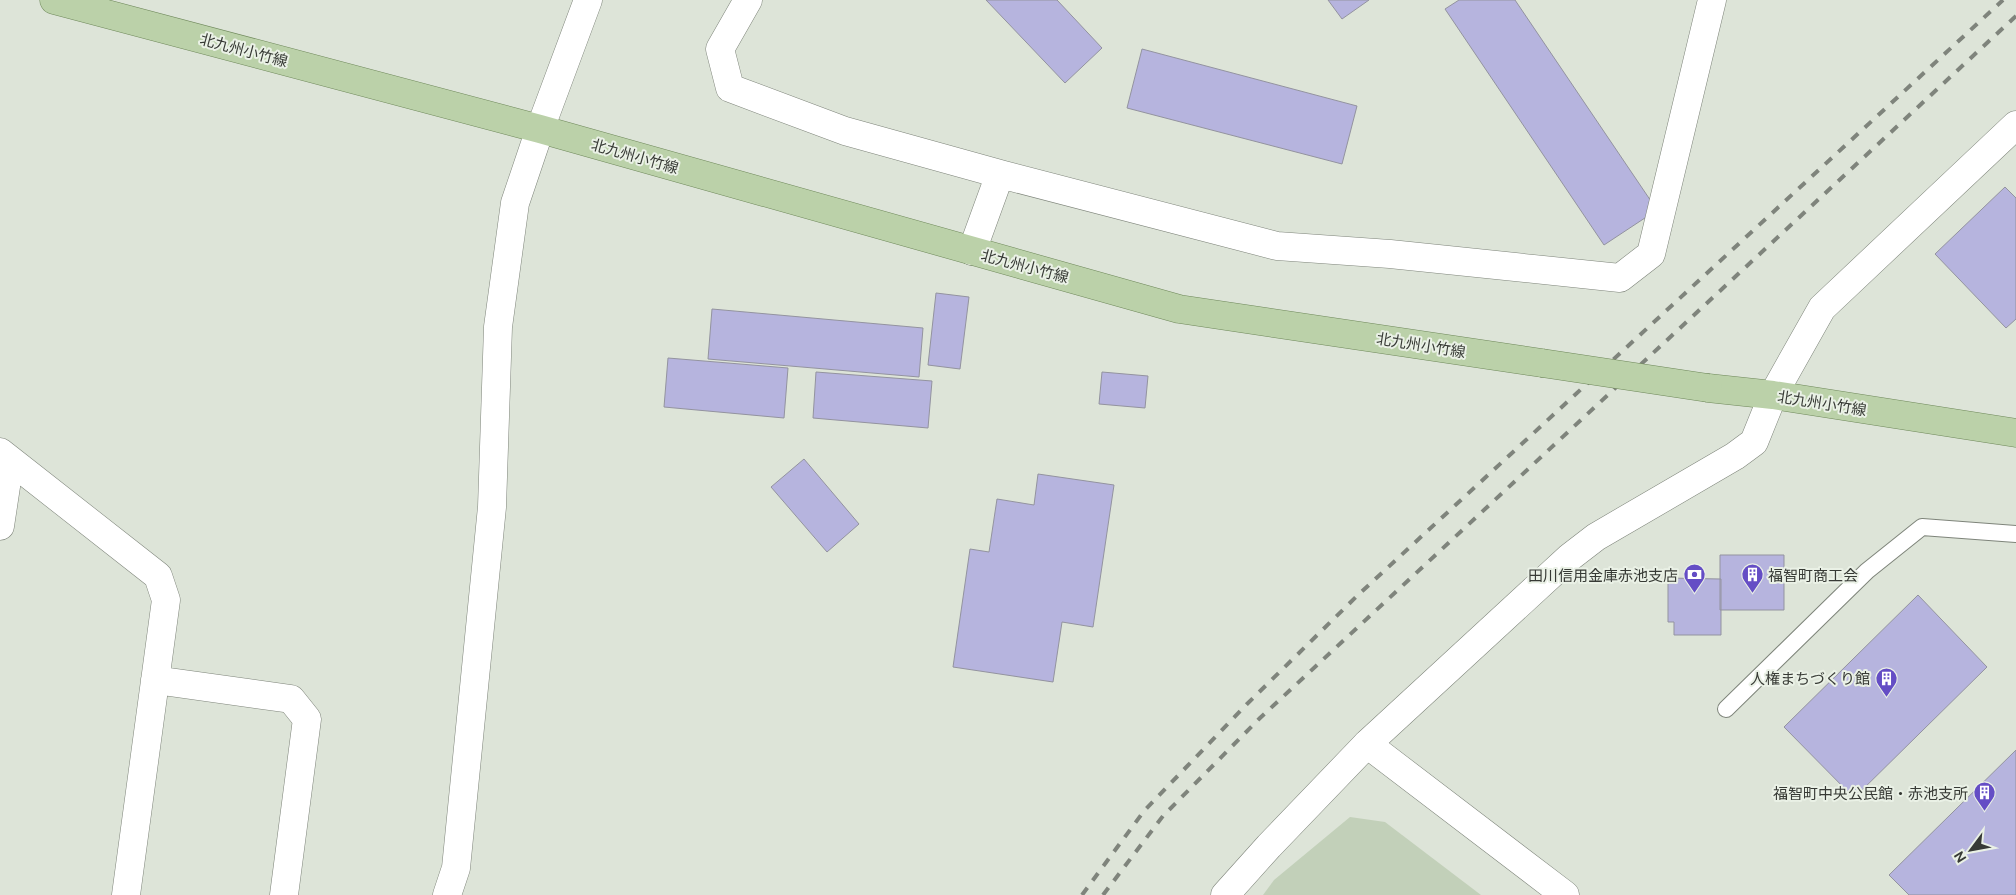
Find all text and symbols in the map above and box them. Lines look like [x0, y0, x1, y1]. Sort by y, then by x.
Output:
street label: 北九州小竹線 [198, 30, 290, 70]
street label: 北九州小竹線 [589, 135, 681, 177]
street label: 北九州小竹線 [979, 246, 1071, 286]
street label: 北九州小竹線 [1375, 330, 1467, 360]
street label: 北九州小竹線 [1776, 388, 1868, 418]
bank icon: 田川信用金庫赤池支店 [1682, 563, 1706, 594]
building icon: 福智町商工会 [1740, 563, 1764, 594]
place label: 田川信用金庫赤池支店 [1528, 567, 1678, 584]
place label: 福智町商工会 [1768, 567, 1858, 584]
building icon: 人権まちづくり館 [1874, 666, 1898, 697]
place label: 人権まちづくり館 [1750, 670, 1870, 687]
building icon: 福智町中央公民館・赤池支所 [1972, 781, 1996, 812]
place label: 福智町中央公民館・赤池支所 [1773, 785, 1968, 802]
north arrow [1946, 825, 1996, 875]
text: N [1950, 848, 1970, 866]

